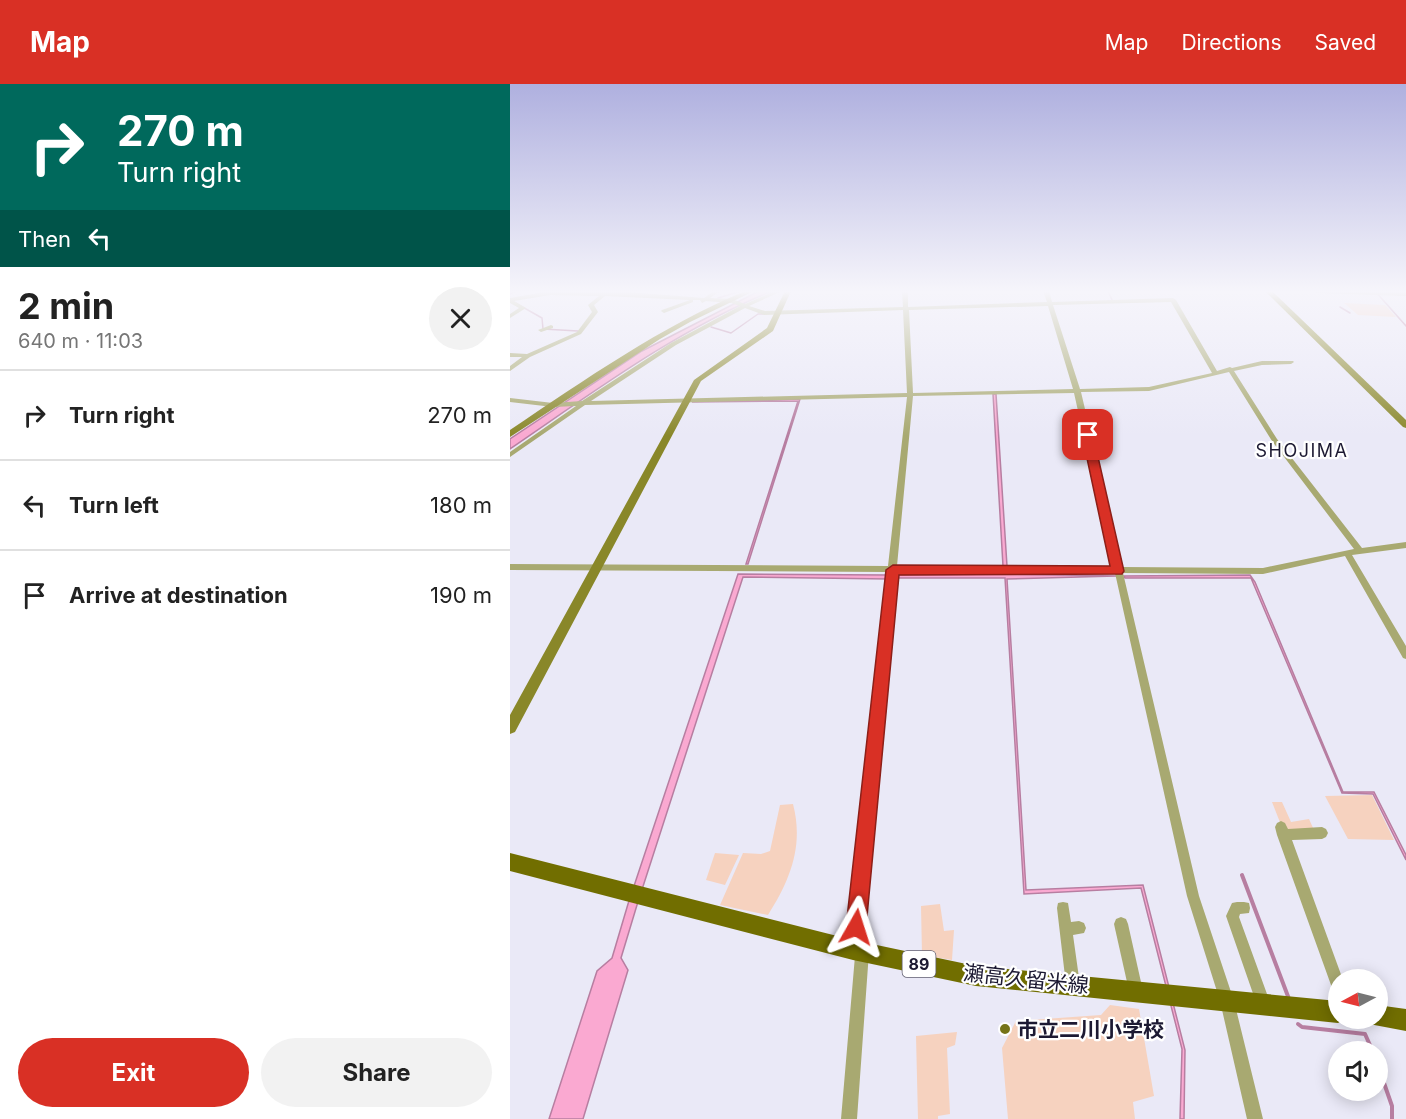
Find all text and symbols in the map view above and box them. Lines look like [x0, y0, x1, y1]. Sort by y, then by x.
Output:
text: Map [30, 25, 90, 59]
text: Map [1105, 30, 1148, 55]
text: Directions [1181, 30, 1282, 55]
text: Saved [1315, 30, 1376, 55]
text: 270 m [117, 105, 244, 156]
icon: right [18, 108, 96, 186]
text: Turn right [117, 156, 241, 189]
icon: left [83, 222, 116, 255]
text: Then [18, 226, 71, 252]
text: 2 min [18, 284, 114, 328]
button: close [429, 287, 492, 350]
text: 640 m · 11:03 [18, 329, 143, 353]
icon: right [18, 399, 51, 432]
text: Turn right [69, 402, 175, 428]
text: 270 m [427, 402, 492, 428]
pin [1062, 409, 1113, 460]
icon: arrive [1071, 418, 1104, 451]
district label: SHOJIMA [1256, 440, 1348, 461]
icon: left [18, 489, 51, 522]
text: Turn left [69, 492, 159, 518]
text: 180 m [430, 492, 492, 518]
icon: arrive [18, 579, 51, 612]
text: Arrive at destination [69, 582, 288, 608]
text: 190 m [430, 582, 492, 608]
position arrow [824, 895, 888, 959]
road number: 89 [902, 951, 936, 977]
street label: 瀬高久留米線 [962, 960, 1090, 998]
north arrow [1328, 969, 1388, 1029]
map controls [1328, 969, 1388, 1101]
place label: 市立二川小学校 [1017, 1017, 1164, 1042]
marker: 市立二川小学校 [998, 1022, 1012, 1036]
button: Exit [18, 1038, 249, 1107]
button: Share [261, 1038, 492, 1107]
button: sound [1328, 1041, 1388, 1101]

